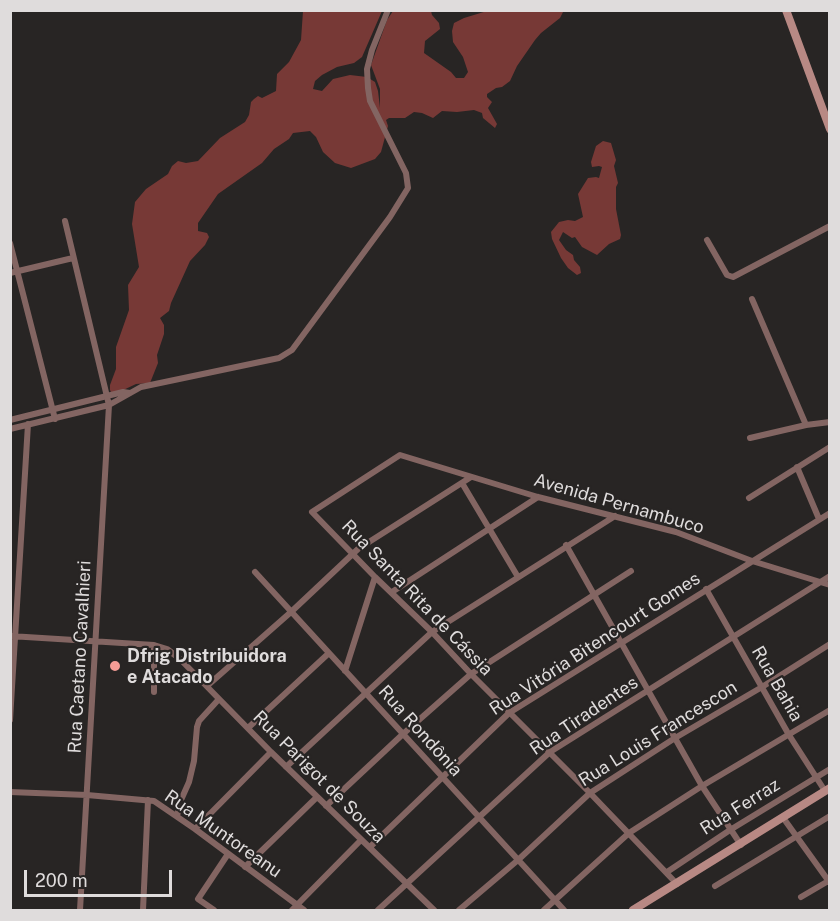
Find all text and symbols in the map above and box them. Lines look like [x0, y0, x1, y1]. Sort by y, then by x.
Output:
street label: Avenida Pernambuco [531, 469, 707, 539]
street label: Rua Santa Rita de Cássia [337, 516, 497, 680]
street label: Rua Caetano Cavalhieri [64, 560, 96, 754]
street label: Rua Vitória Bitencourt Gomes [486, 568, 704, 720]
street label: Rua Bahia [747, 642, 807, 726]
place label: Dfrig Distribuidora e Atacado [127, 645, 287, 688]
marker: Dfrig Distribuidora e Atacado [108, 659, 122, 673]
street label: Rua Tiradentes [526, 672, 642, 760]
street label: Rua Louis Francescon [575, 676, 741, 792]
street label: Rua Rondônia [374, 681, 466, 781]
street label: Rua Parigot de Souza [248, 706, 390, 848]
street label: Rua Ferraz [696, 774, 784, 840]
street label: Rua Muntoreanu [160, 786, 286, 882]
scale bar [27, 858, 176, 896]
text: 200 m [35, 870, 88, 891]

